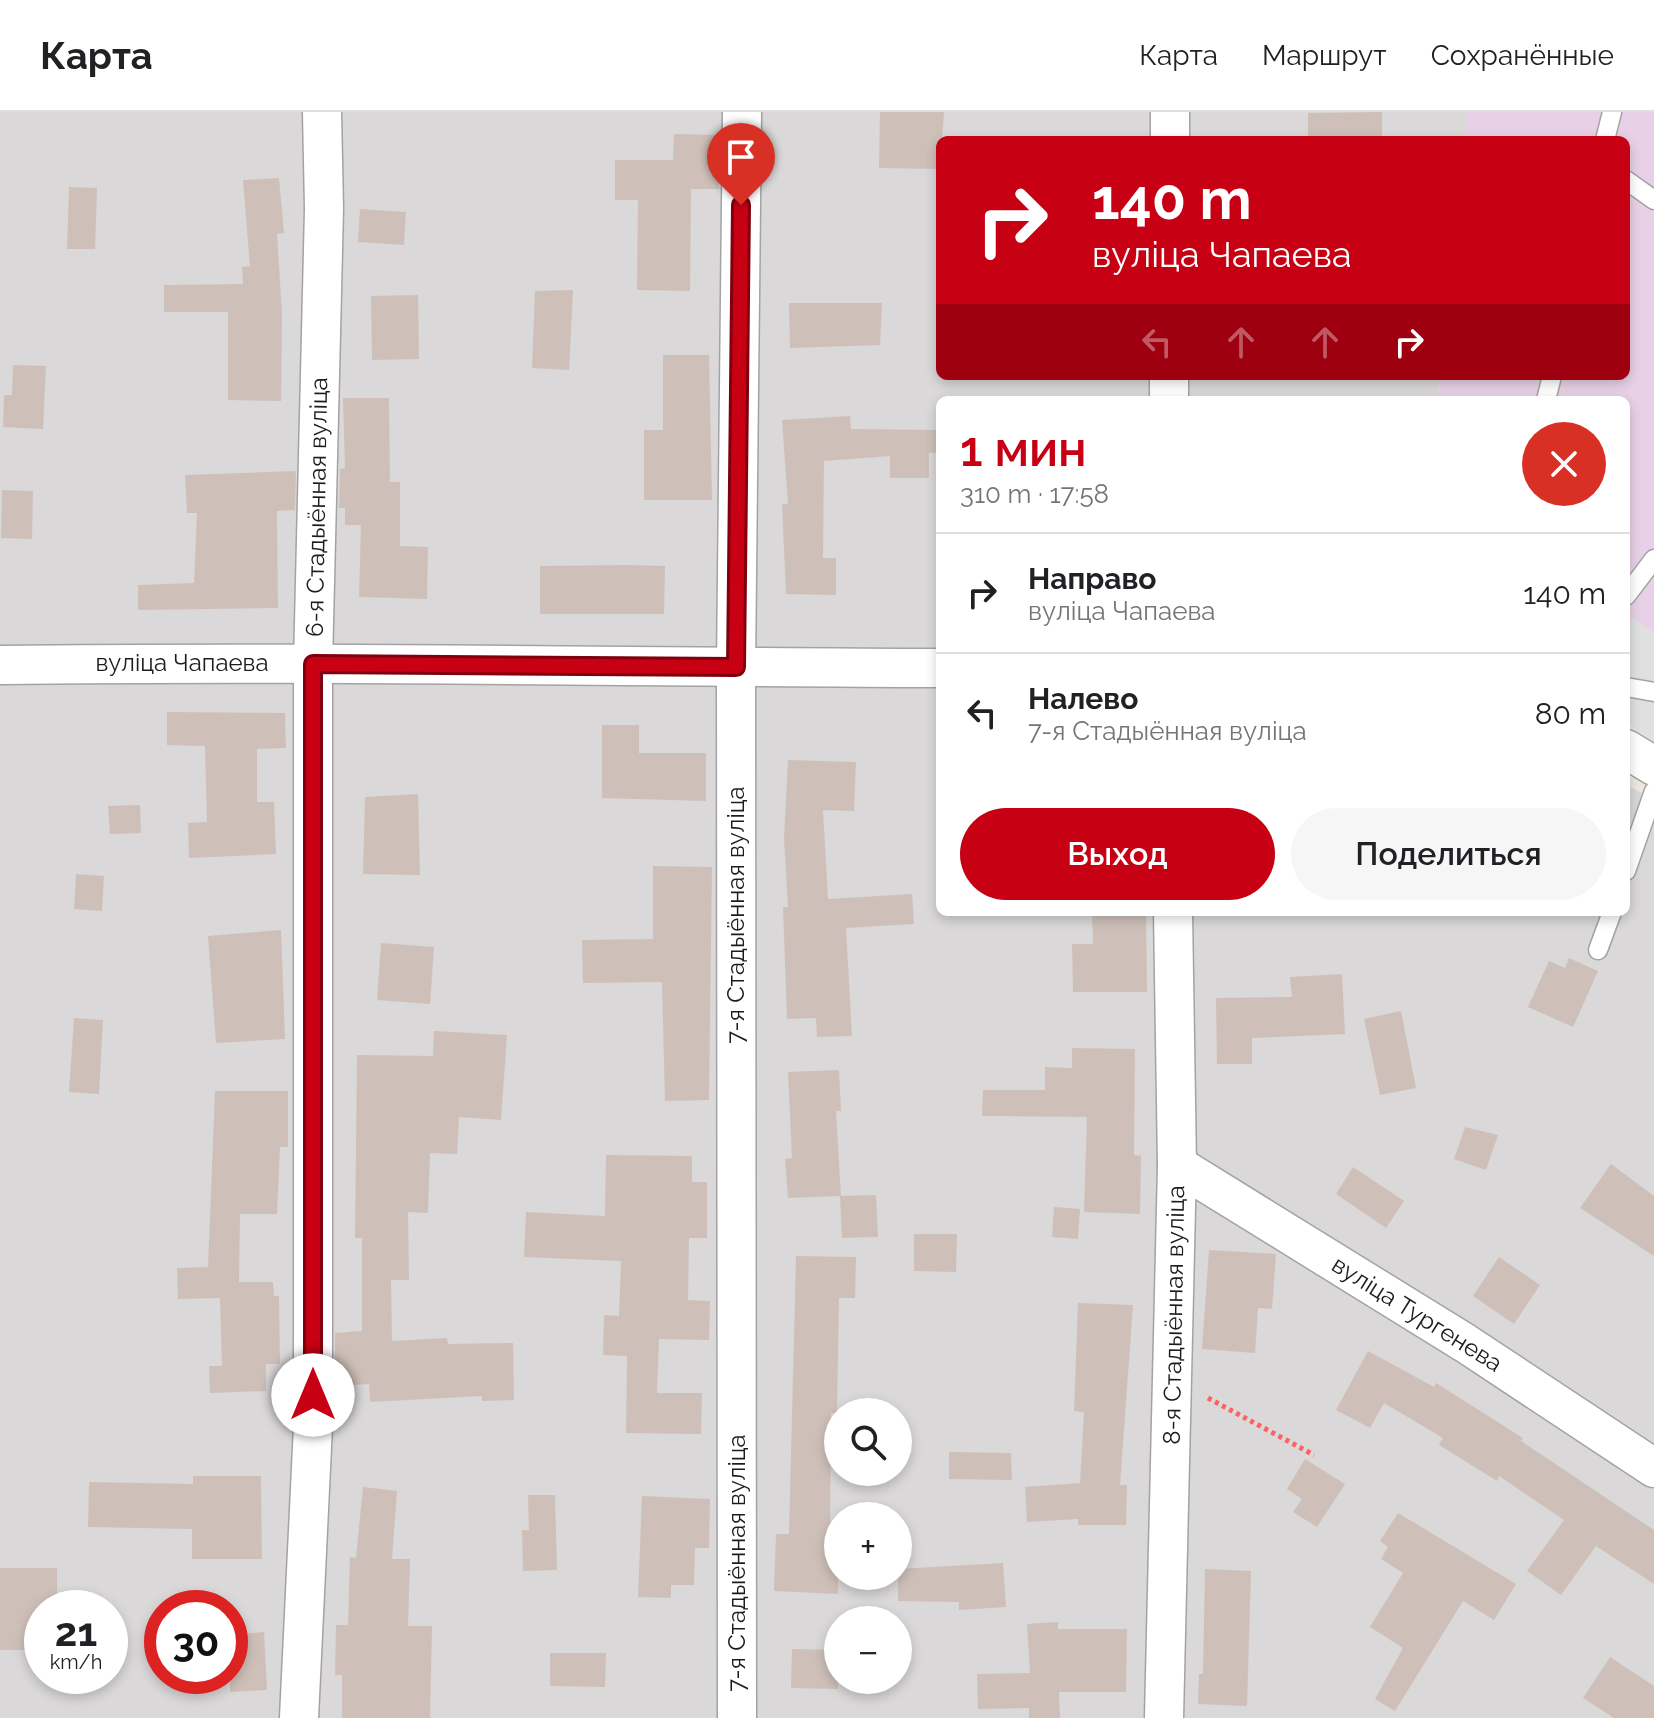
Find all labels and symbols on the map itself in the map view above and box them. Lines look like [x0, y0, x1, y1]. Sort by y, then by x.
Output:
pin [707, 123, 775, 205]
street label: 6-я Стадыённая вуліца [300, 377, 333, 637]
street label: вуліца Чапаева [95, 648, 269, 677]
street label: 7-я Стадыённая вуліца [721, 786, 750, 1044]
street label: 8-я Стадыённая вуліца [1157, 1185, 1190, 1445]
street label: вуліца Тургенева [1327, 1249, 1508, 1378]
position arrow [271, 1353, 355, 1437]
street label: 7-я Стадыённая вуліца [722, 1434, 751, 1692]
speed limit sign: 30 [144, 1590, 248, 1694]

